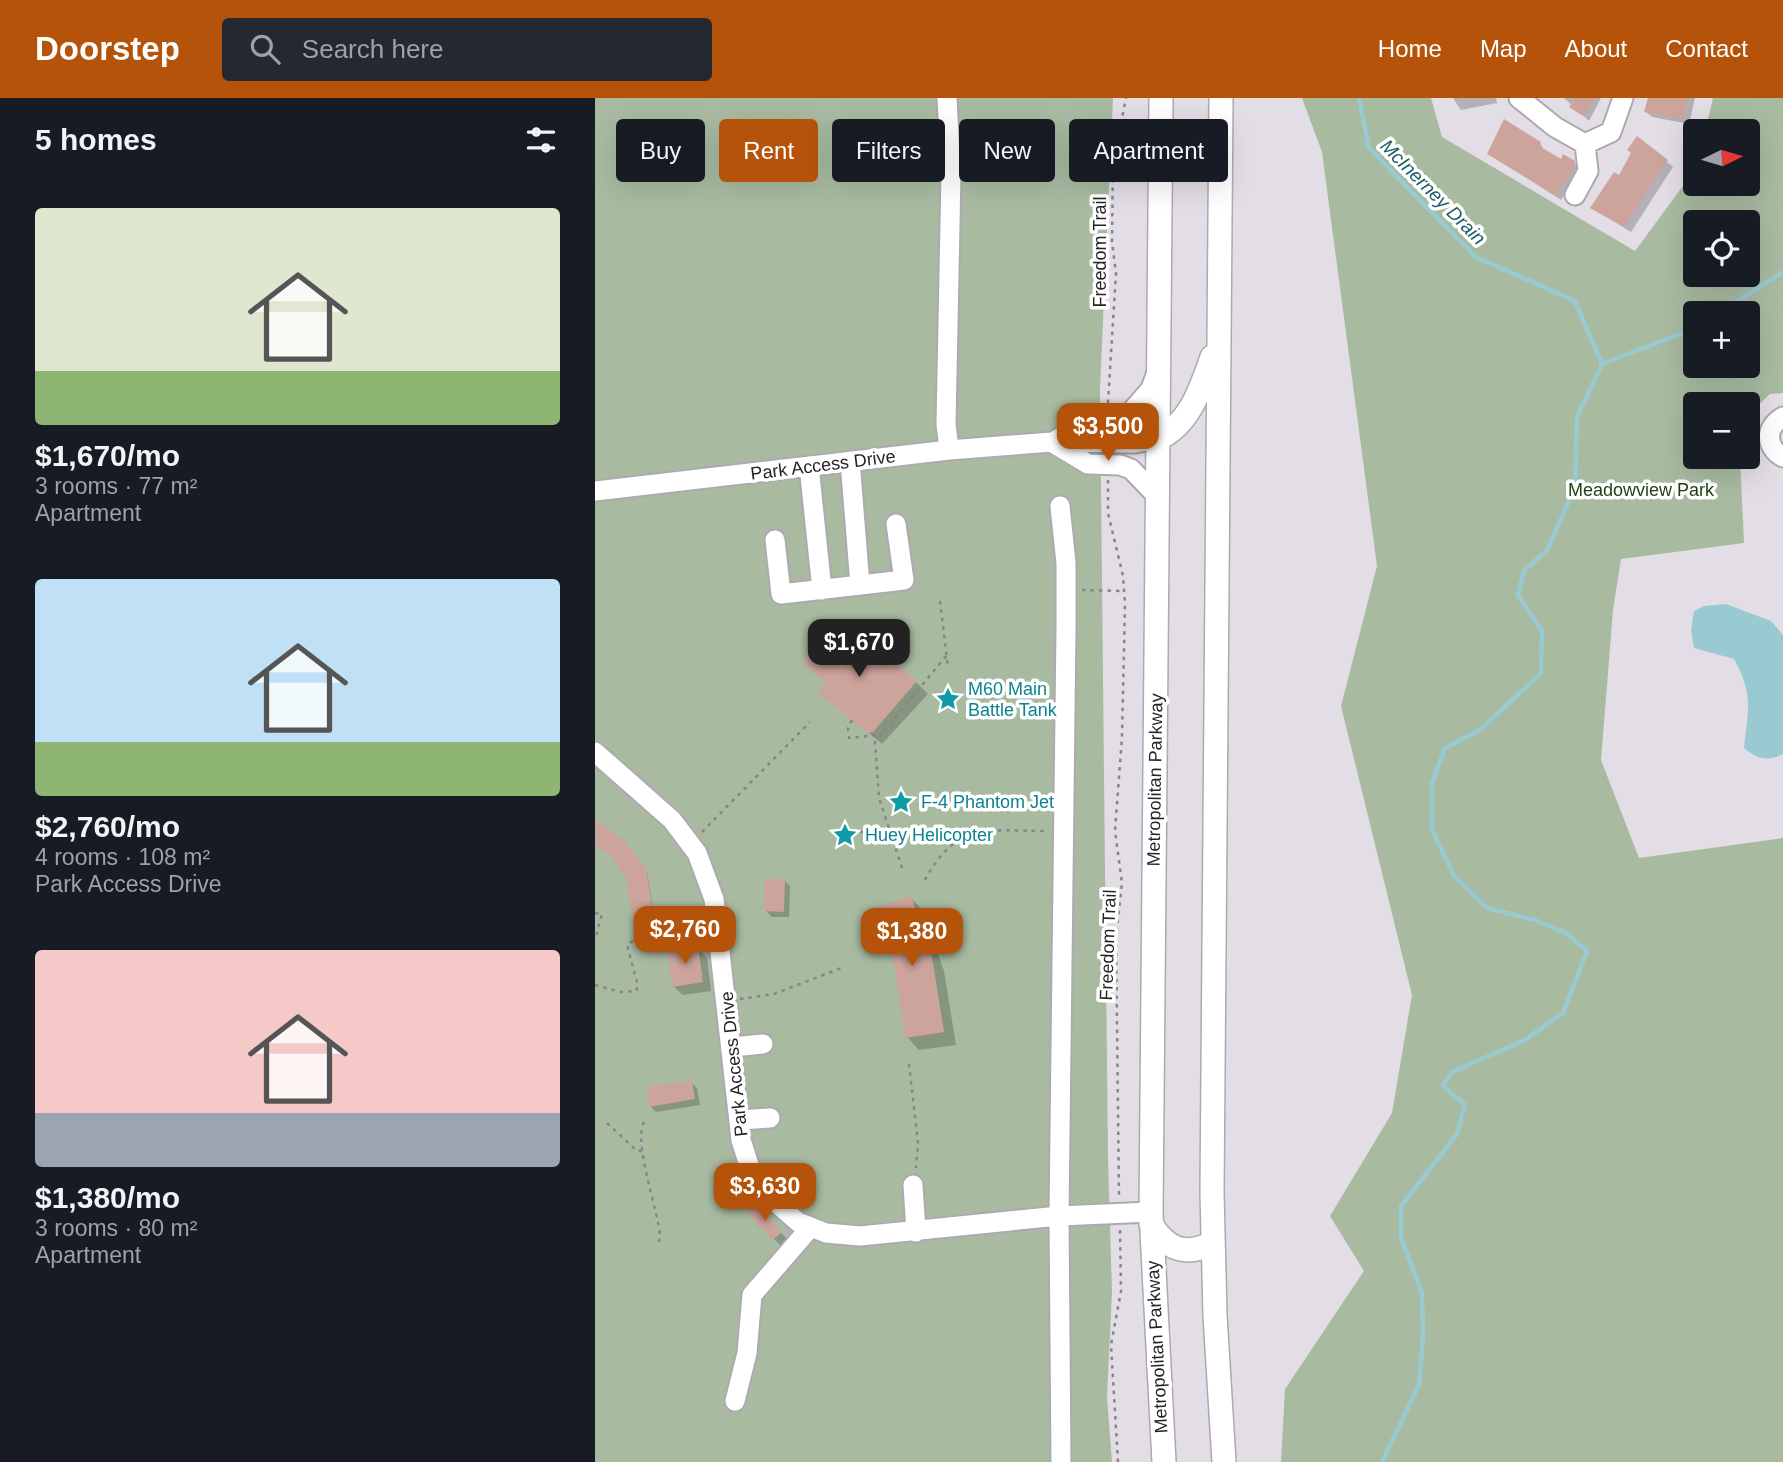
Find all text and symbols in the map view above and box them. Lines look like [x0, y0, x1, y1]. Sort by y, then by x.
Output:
search box [222, 18, 712, 81]
text: Doorstep [35, 30, 180, 67]
icon: search [246, 30, 284, 68]
text: Search here [302, 34, 444, 64]
text: Home [1378, 35, 1442, 62]
text: Map [1480, 35, 1527, 62]
text: About [1565, 35, 1627, 62]
text: Contact [1665, 35, 1748, 62]
chip: Buy [616, 119, 705, 182]
chip: Rent [719, 119, 818, 182]
chip: Filters [832, 119, 945, 182]
chip: New [959, 119, 1055, 182]
chip: Apartment [1069, 119, 1228, 182]
north arrow [1683, 119, 1761, 196]
map controls [1683, 119, 1760, 469]
icon: filters [522, 121, 560, 159]
text: 5 homes [35, 123, 157, 156]
water label: McInerney Drain [1376, 135, 1490, 249]
street label: Freedom Trail [1090, 196, 1110, 308]
button: locate [1683, 210, 1760, 287]
icon: home [235, 254, 361, 380]
button: + [1683, 301, 1760, 378]
button: − [1683, 392, 1760, 469]
pin: $3,500 [1051, 404, 1165, 463]
text: $3,500 [1073, 413, 1143, 439]
text: $1,670/mo [35, 439, 180, 472]
street label: Park Access Drive [749, 446, 897, 484]
text: 3 rooms · 77 m² [35, 473, 197, 499]
park label: Meadowview Park [1568, 480, 1715, 500]
text: Apartment [35, 500, 141, 526]
pin: $1,670 [802, 620, 916, 679]
icon: home [235, 625, 361, 751]
text: $1,670 [824, 629, 894, 655]
place label: M60 Main Battle Tank [968, 679, 1058, 720]
place icon: M60 Main Battle Tank [934, 685, 962, 713]
street label: Metropolitan Parkway [1143, 693, 1167, 867]
place icon: F-4 Phantom Jet [887, 788, 915, 816]
place label: F-4 Phantom Jet [921, 792, 1054, 812]
text: $2,760/mo [35, 810, 180, 843]
place icon: Huey Helicopter [831, 821, 859, 849]
place label: Huey Helicopter [865, 825, 993, 845]
text: 4 rooms · 108 m² [35, 844, 210, 870]
text: Park Access Drive [35, 871, 222, 897]
street label: Freedom Trail [1096, 889, 1120, 1001]
pin: $2,760 [628, 906, 742, 966]
pin: $1,380 [855, 908, 969, 968]
text: $2,760 [650, 916, 720, 942]
text: $1,380 [877, 918, 947, 944]
street label: Park Access Drive [716, 990, 752, 1138]
icon: home [235, 996, 361, 1122]
pin: $3,630 [708, 1164, 822, 1223]
text: $3,630 [730, 1173, 800, 1199]
text: $1,380/mo [35, 1181, 180, 1214]
text: 3 rooms · 80 m² [35, 1215, 197, 1241]
text: Apartment [35, 1242, 141, 1268]
street label: Metropolitan Parkway [1142, 1260, 1172, 1434]

